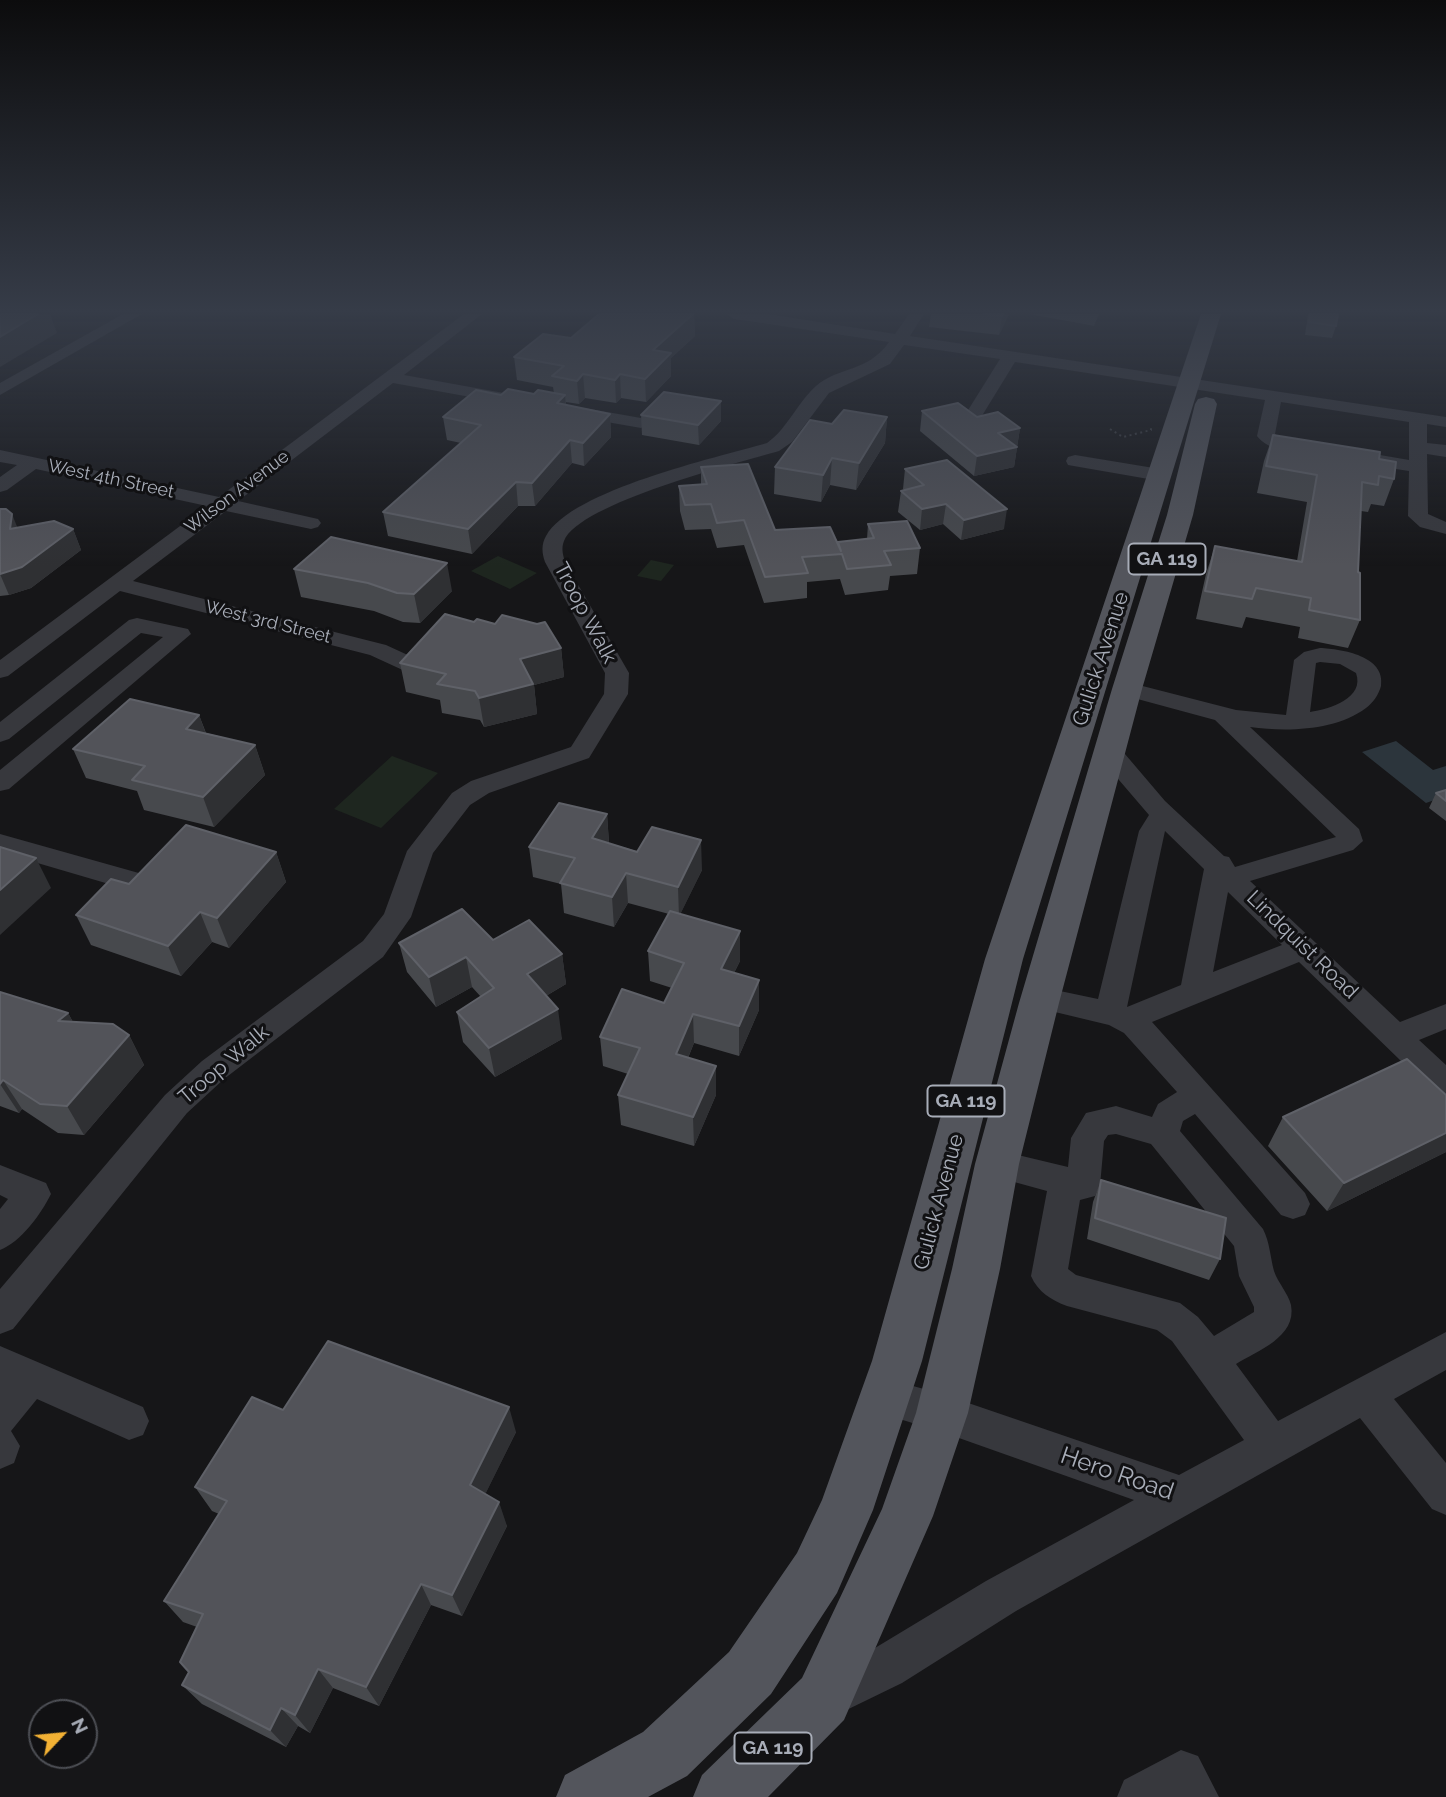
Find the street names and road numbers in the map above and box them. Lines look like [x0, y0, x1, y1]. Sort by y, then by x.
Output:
street label: Wilson Avenue [180, 446, 294, 538]
street label: West 4th Street [46, 455, 176, 503]
road number: GA 119 [1128, 544, 1206, 574]
street label: Troop Walk [548, 558, 622, 668]
street label: Gulick Avenue [1067, 589, 1135, 729]
street label: West 3rd Street [203, 596, 333, 648]
street label: Lindquist Road [1241, 886, 1363, 1004]
street label: Troop Walk [174, 1020, 274, 1110]
road number: GA 119 [928, 1086, 1004, 1116]
street label: Gulick Avenue [909, 1131, 969, 1273]
street label: Hero Road [1057, 1441, 1177, 1507]
road number: GA 119 [734, 1732, 812, 1764]

